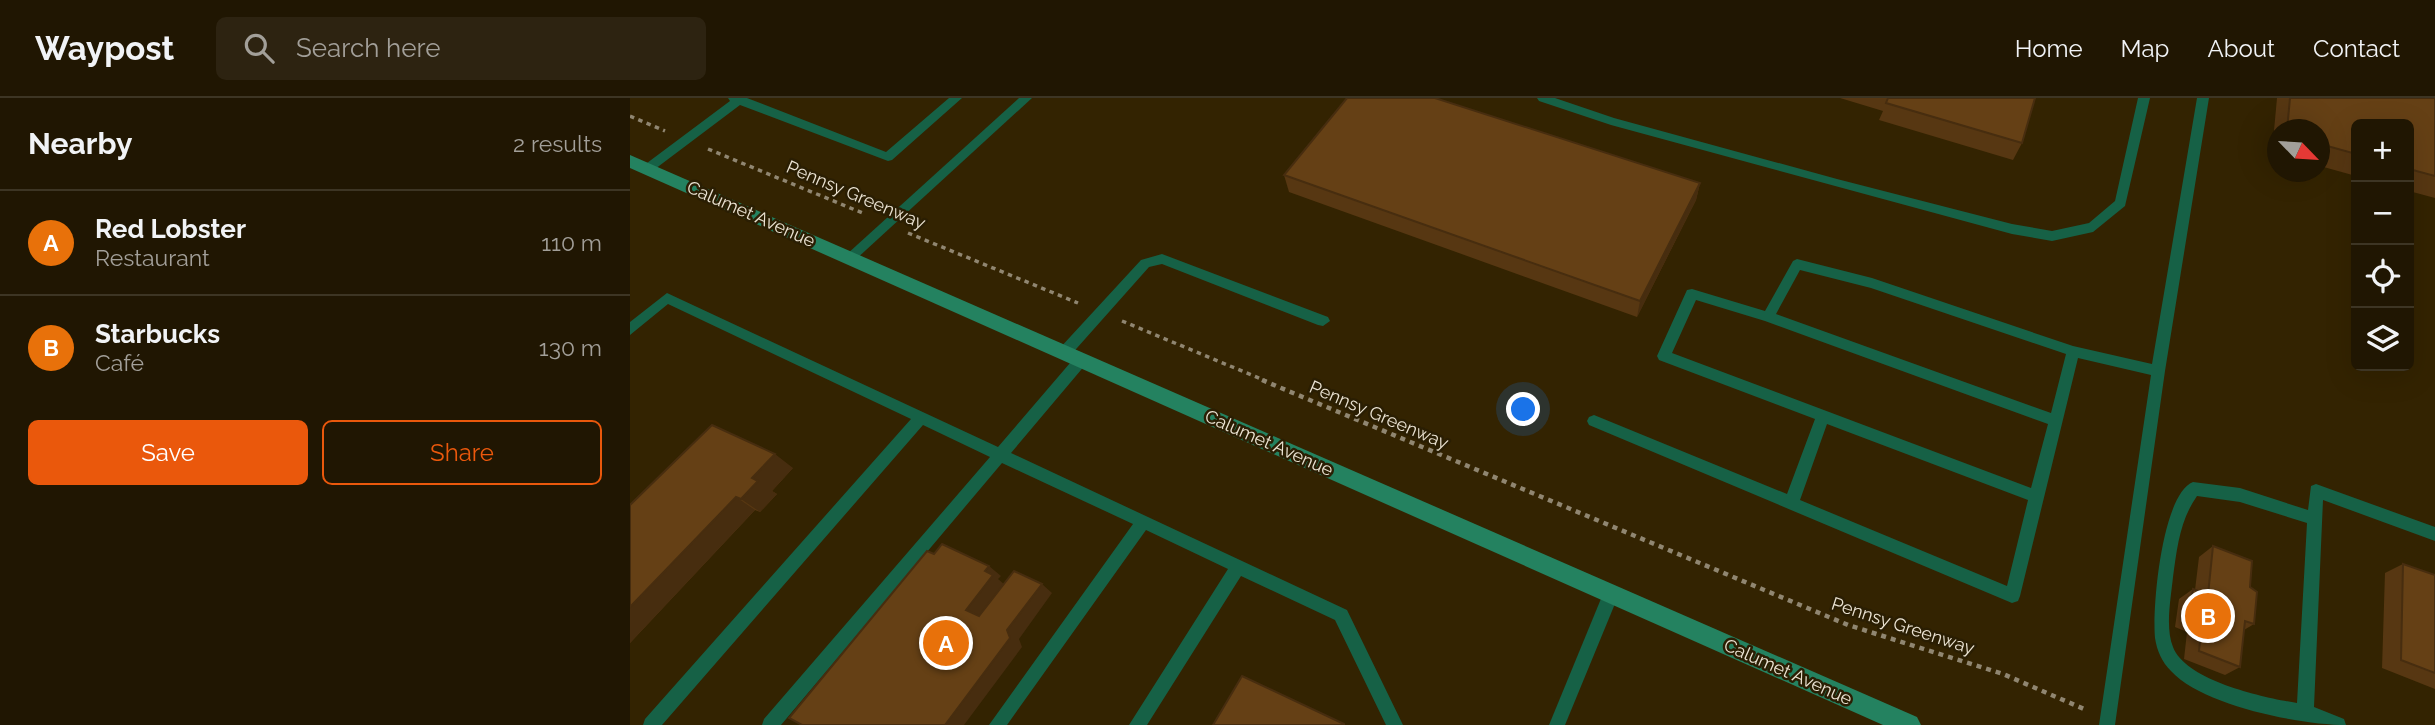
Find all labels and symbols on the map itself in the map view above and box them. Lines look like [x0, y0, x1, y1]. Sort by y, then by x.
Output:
north arrow [2267, 119, 2330, 182]
street label: Pennsy Greenway [784, 156, 929, 233]
street label: Calumet Avenue [684, 176, 819, 251]
street label: Pennsy Greenway [1307, 376, 1452, 453]
your location [1506, 392, 1540, 426]
street label: Calumet Avenue [1202, 405, 1337, 480]
pin: B [2185, 590, 2231, 642]
street label: Pennsy Greenway [1829, 593, 1977, 659]
pin: A [923, 617, 969, 669]
street label: Calumet Avenue [1721, 634, 1856, 709]

